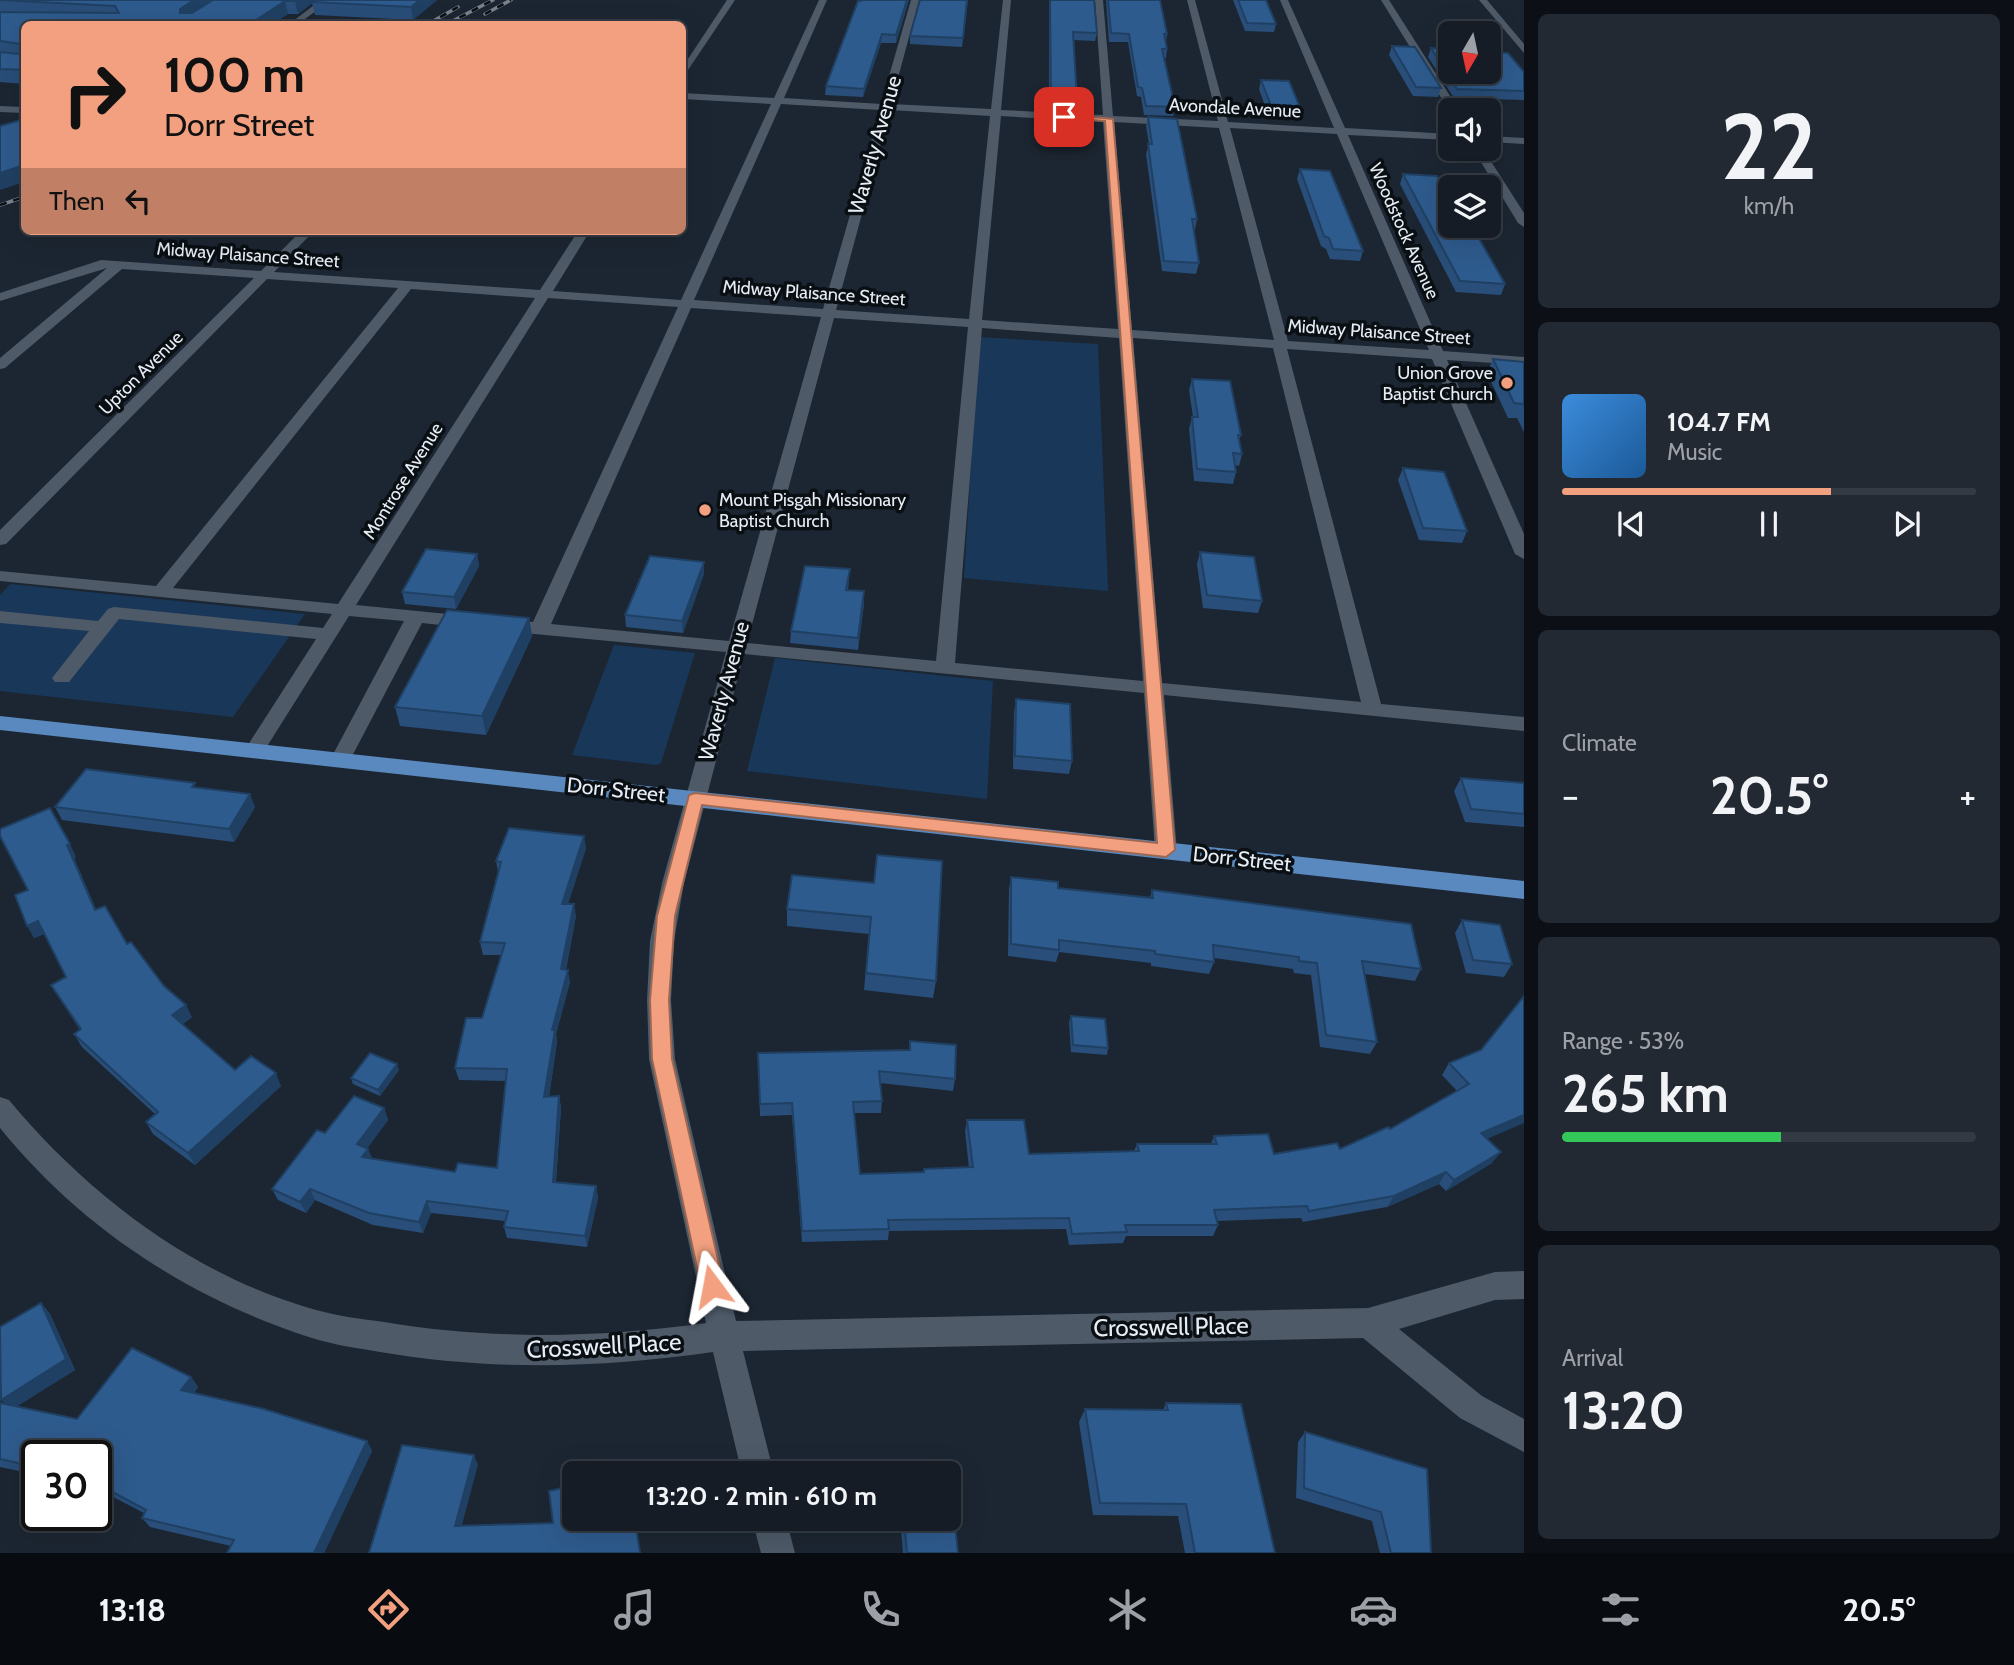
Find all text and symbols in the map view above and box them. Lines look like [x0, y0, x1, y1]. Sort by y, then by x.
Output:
north arrow [1438, 21, 1502, 84]
map controls [1438, 21, 1501, 238]
text: 100 m [164, 45, 305, 104]
icon: right [49, 49, 140, 140]
street label: Waverly Avenue [843, 72, 906, 217]
pin [1034, 87, 1094, 147]
text: 22 [1721, 91, 1817, 202]
street label: Avondale Avenue [1168, 94, 1302, 122]
icon: arrive [1045, 98, 1083, 136]
button: sound [1438, 98, 1501, 161]
text: Dorr Street [164, 105, 314, 144]
street label: Woodstock Avenue [1364, 159, 1444, 303]
button: layers [1438, 175, 1501, 238]
icon: left [119, 182, 157, 220]
text: Then [49, 185, 105, 217]
text: km/h [1744, 192, 1794, 220]
street label: Midway Plaisance Street [156, 238, 340, 272]
street label: Midway Plaisance Street [722, 276, 906, 310]
street label: Midway Plaisance Street [1287, 315, 1471, 349]
street label: Upton Avenue [94, 326, 188, 420]
place label: Union Grove Baptist Church [1383, 362, 1493, 405]
marker: Union Grove Baptist Church [1499, 375, 1515, 391]
text: 104.7 FM [1667, 406, 1771, 438]
street label: Montrose Avenue [358, 419, 448, 543]
text: Music [1667, 438, 1722, 466]
place label: Mount Pisgah Missionary Baptist Church [719, 489, 906, 532]
marker: Mount Pisgah Missionary Baptist Church [697, 502, 713, 518]
icon: previous [1612, 505, 1650, 543]
icon: pause [1750, 505, 1788, 543]
icon: next [1888, 505, 1926, 543]
street label: Waverly Avenue [693, 618, 754, 763]
text: Climate [1562, 729, 1637, 757]
text: 20.5° [1710, 764, 1828, 827]
street label: Dorr Street [566, 772, 666, 807]
text: − [1562, 772, 1579, 819]
text: + [1959, 772, 1976, 819]
street label: Dorr Street [1192, 841, 1292, 876]
text: Range · 53% [1562, 1027, 1684, 1055]
text: 265 km [1562, 1062, 1729, 1125]
position arrow [675, 1249, 749, 1323]
street label: Crosswell Place [1093, 1311, 1249, 1342]
street label: Crosswell Place [526, 1327, 682, 1364]
text: Arrival [1562, 1344, 1623, 1372]
text: 13:20 [1562, 1379, 1685, 1442]
speed limit sign: 30 [21, 1440, 112, 1531]
text: 13:20 · 2 min · 610 m [646, 1480, 877, 1512]
icon: directions [364, 1585, 413, 1634]
icon: music [610, 1585, 659, 1634]
icon: phone [856, 1585, 905, 1634]
icon: climate [1103, 1585, 1152, 1634]
icon: car [1349, 1585, 1398, 1634]
icon: filters [1596, 1585, 1645, 1634]
text: 13:18 [99, 1590, 166, 1629]
text: 20.5° [1842, 1590, 1915, 1629]

